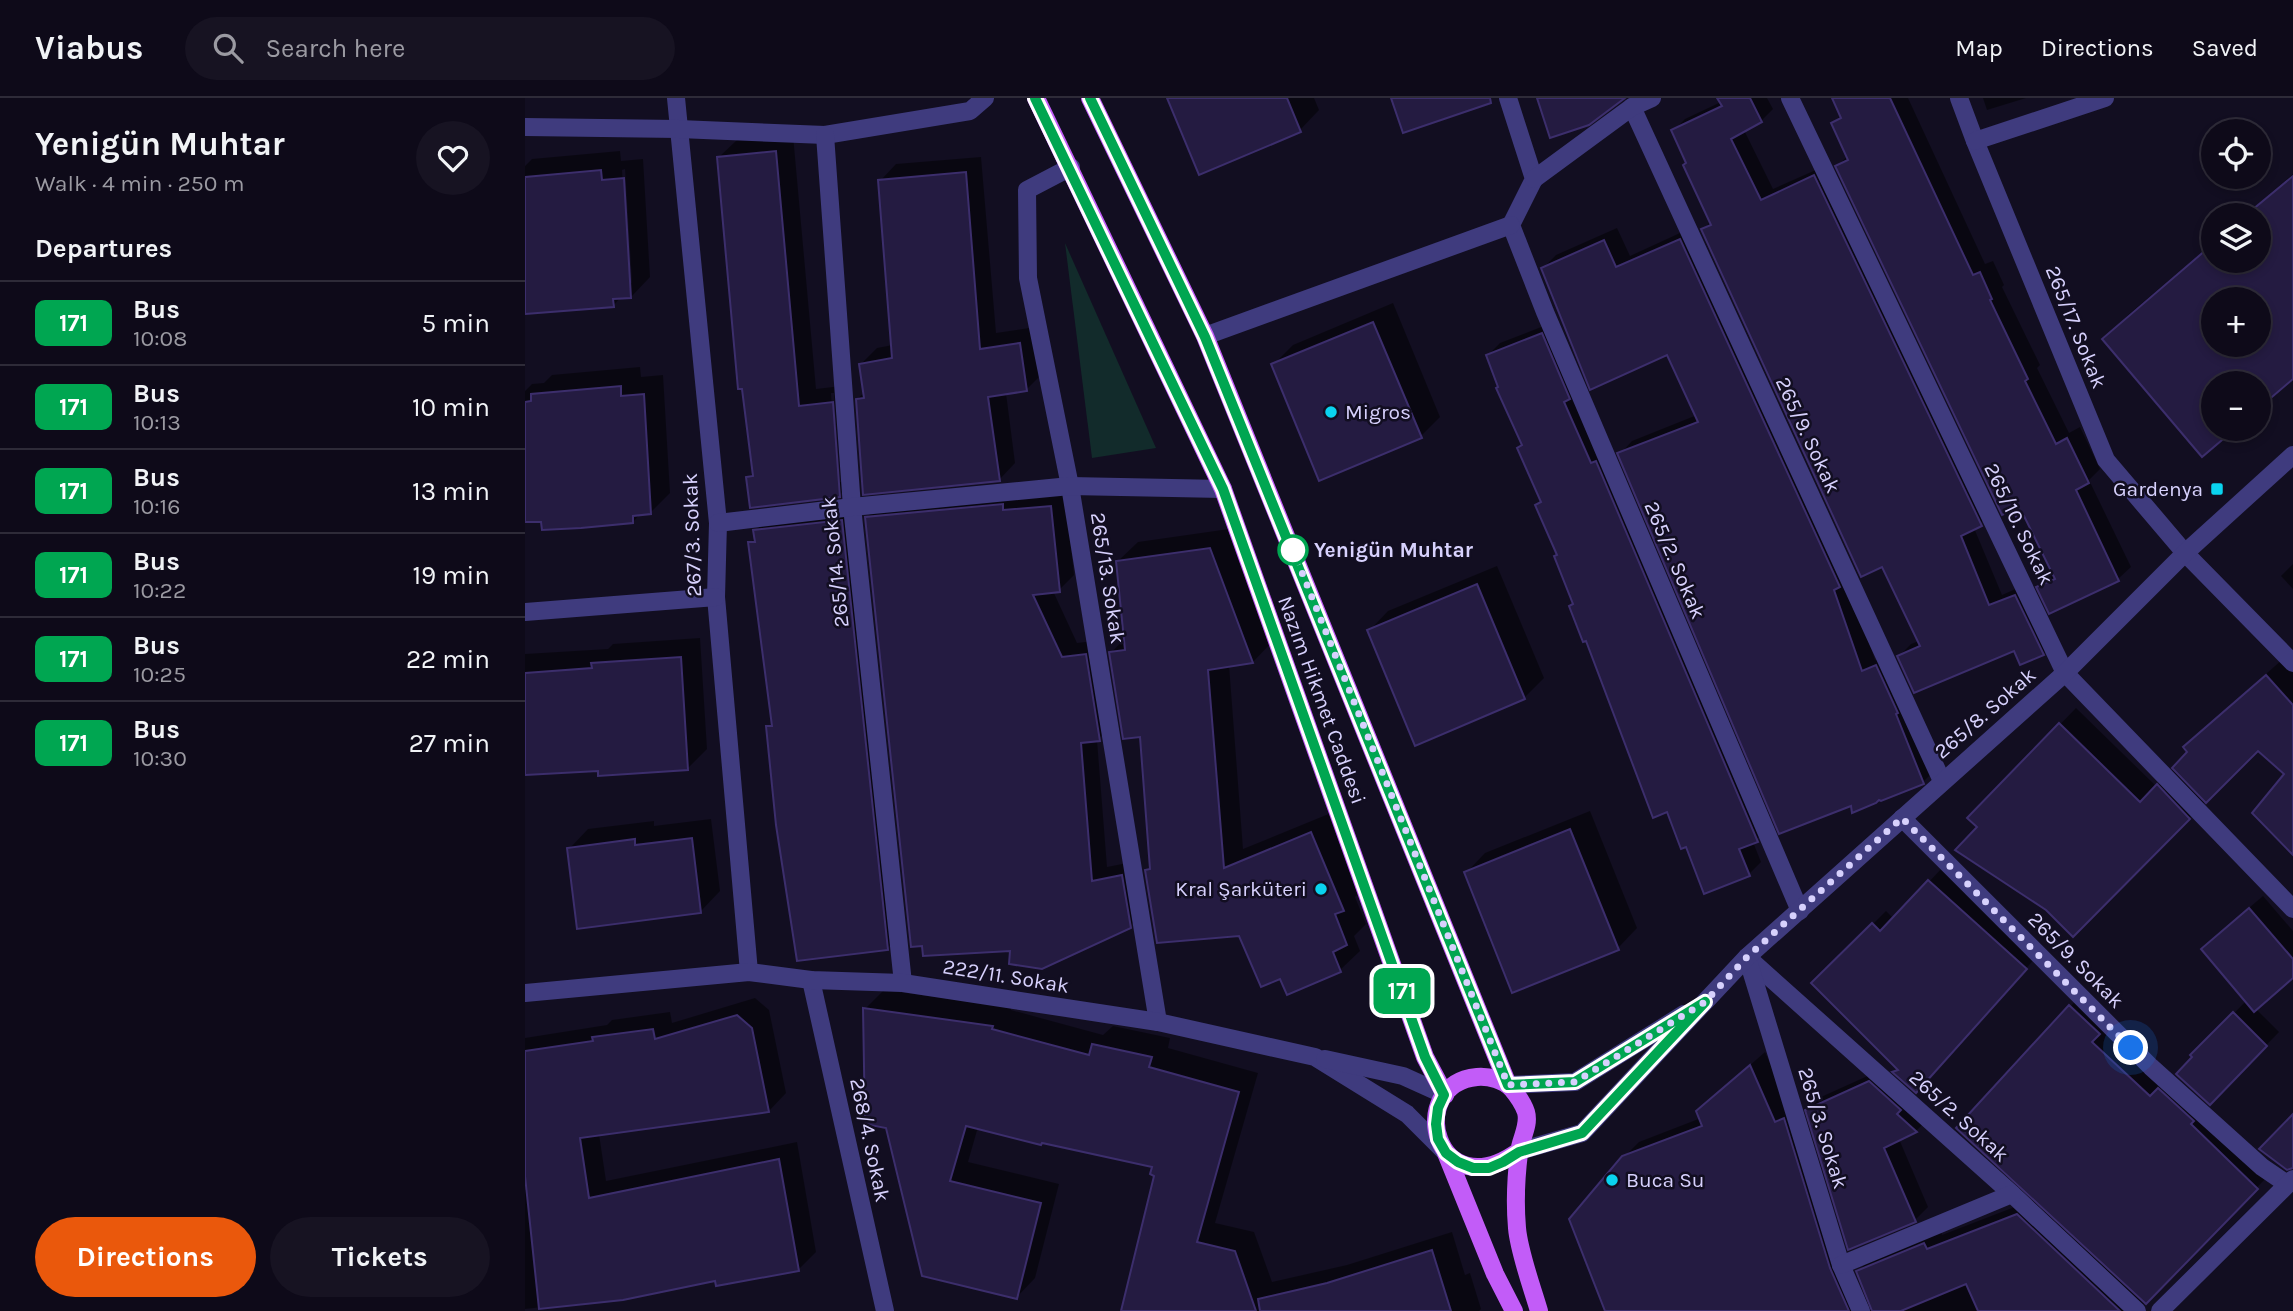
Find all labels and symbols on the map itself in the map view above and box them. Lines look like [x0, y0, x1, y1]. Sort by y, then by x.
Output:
street label: 265/17. Sokak [2041, 262, 2112, 392]
street label: 265/9. Sokak [1771, 373, 1845, 497]
place label: Migros [1345, 400, 1411, 424]
marker: Migros [1323, 404, 1339, 420]
street label: 265/10. Sokak [1979, 459, 2059, 589]
street label: 267/3. Sokak [678, 473, 706, 597]
place label: Gardenya [2113, 477, 2203, 501]
marker: Gardenya [2209, 481, 2225, 497]
street label: 265/14. Sokak [816, 495, 854, 629]
street label: 265/2. Sokak [1639, 498, 1711, 623]
street label: 265/13. Sokak [1086, 511, 1130, 646]
marker: Yenigün Muhtar [1278, 535, 1308, 565]
place label: Yenigün Muhtar [1314, 538, 1474, 562]
street label: Nazım Hikmet Caddesi [1273, 593, 1371, 807]
street label: 265/8. Sokak [1930, 662, 2041, 763]
place label: Kral Şarküteri [1175, 877, 1307, 901]
marker: Kral Şarküteri [1313, 881, 1329, 897]
street label: 265/9. Sokak [2023, 907, 2129, 1013]
street label: 222/11. Sokak [941, 954, 1071, 998]
line badge: 171 [1362, 968, 1442, 1014]
your location [2113, 1030, 2148, 1065]
street label: 265/3. Sokak [1793, 1064, 1853, 1192]
street label: 265/2. Sokak [1904, 1065, 2014, 1167]
street label: 268/4. Sokak [845, 1076, 895, 1204]
place label: Buca Su [1626, 1168, 1705, 1192]
marker: Buca Su [1604, 1172, 1620, 1188]

